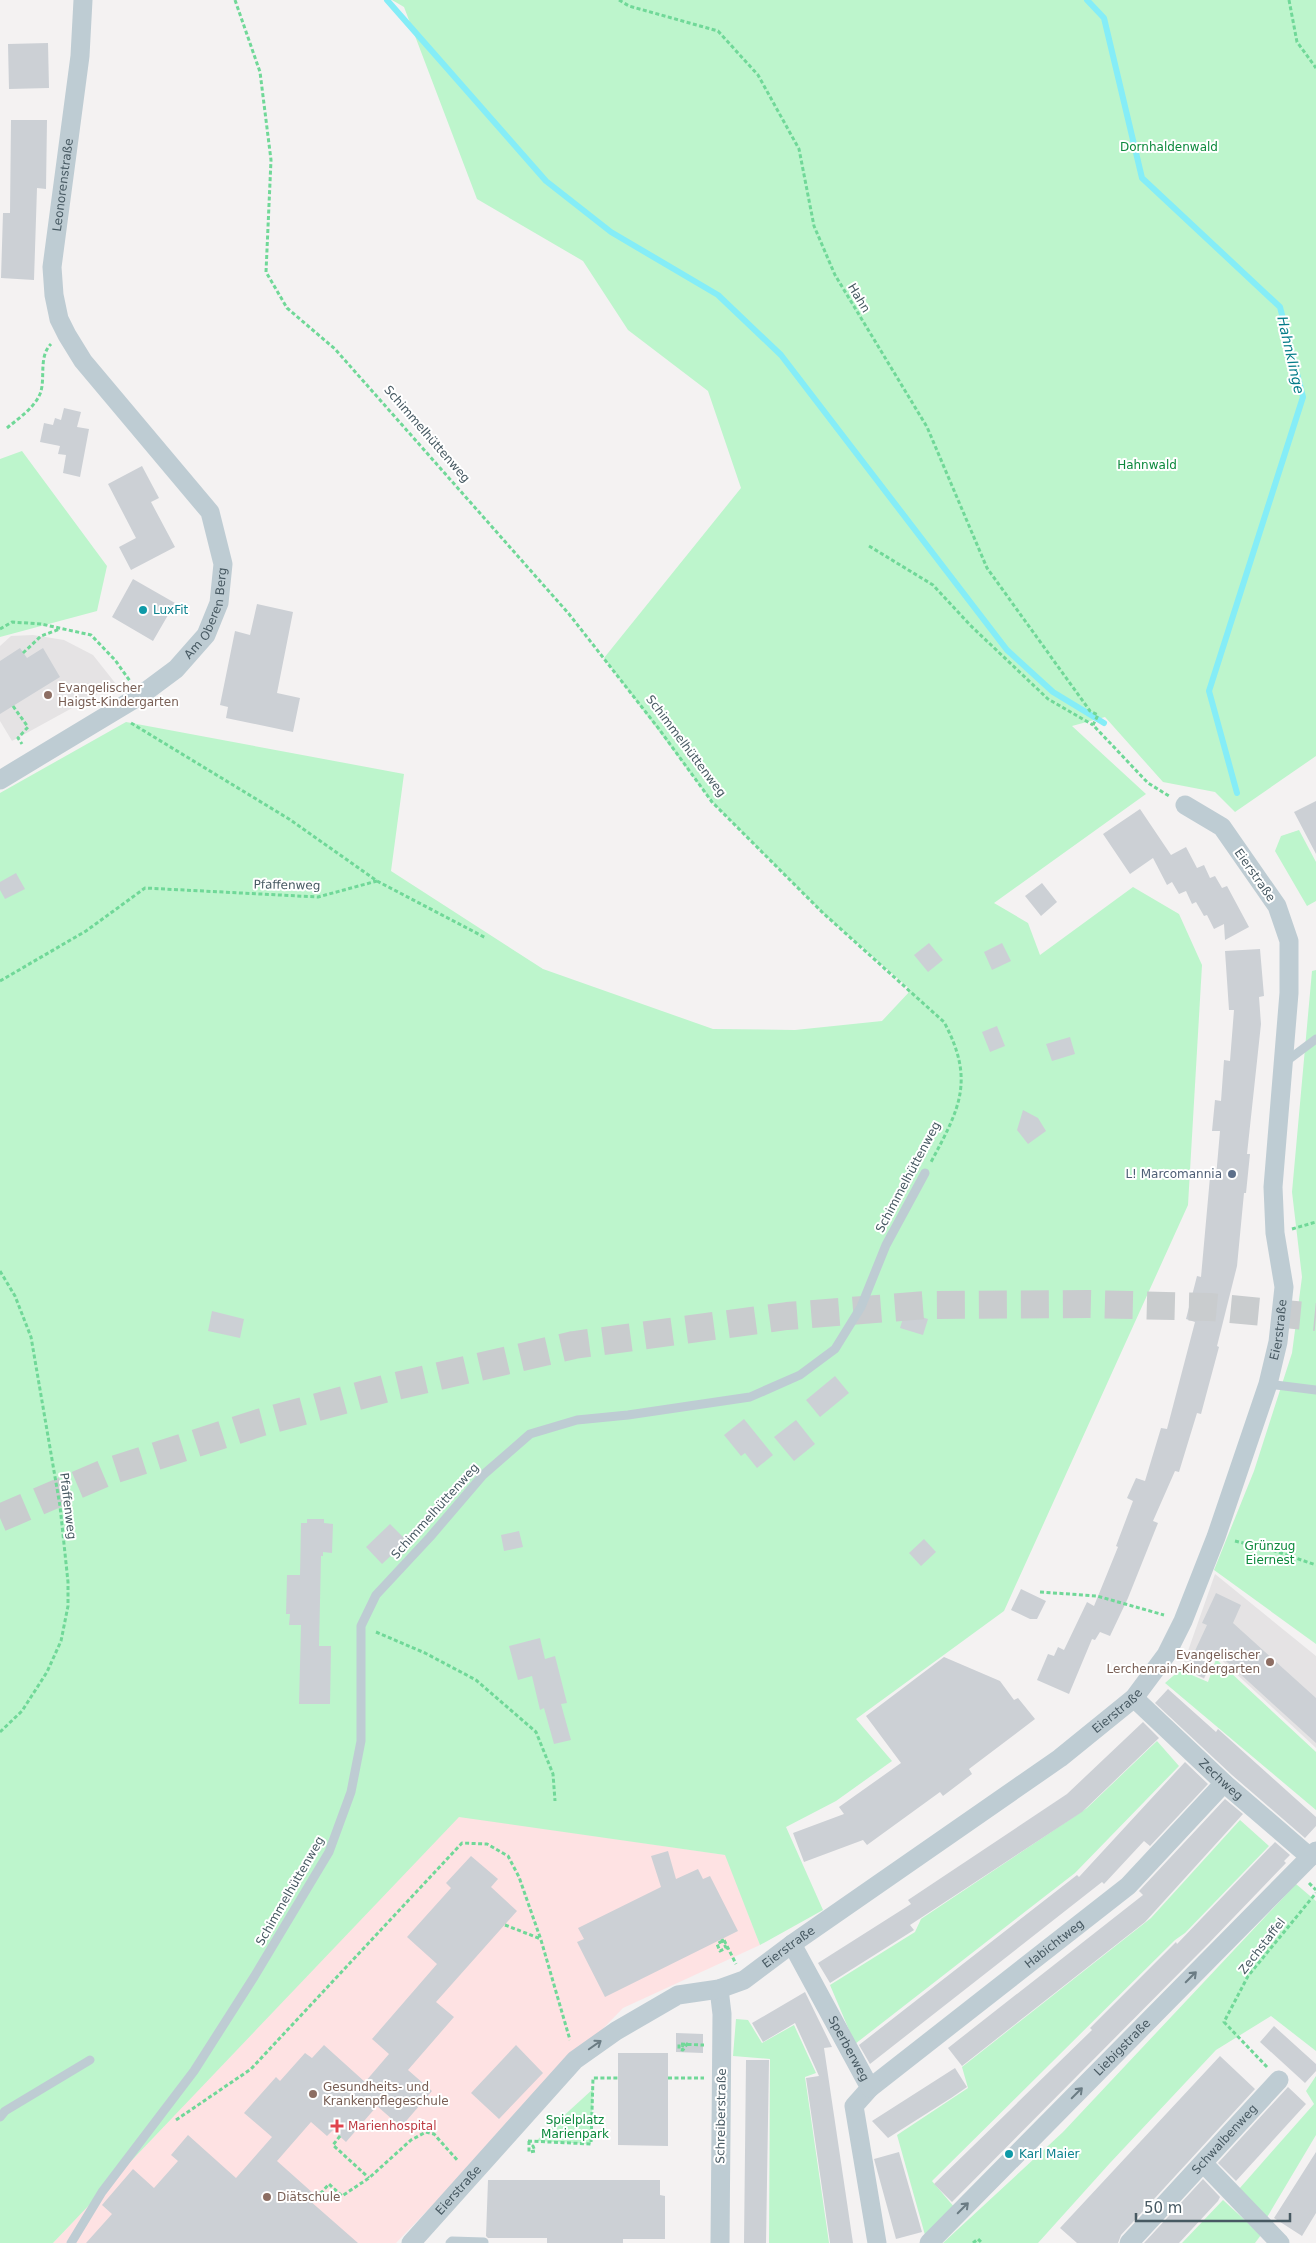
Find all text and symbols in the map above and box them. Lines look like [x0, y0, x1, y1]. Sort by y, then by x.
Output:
street label: Leonorenstraße [50, 137, 76, 233]
park label: Dornhaldenwald [1120, 140, 1218, 154]
street label: Hahn [845, 281, 873, 315]
water label: Hahnklinge [1274, 315, 1308, 395]
street label: Schimmelhüttenweg [381, 383, 473, 485]
park label: Hahnwald [1117, 458, 1177, 472]
street label: Am Oberen Berg [181, 567, 230, 662]
place label: LuxFit [153, 603, 189, 617]
marker: LuxFit [137, 604, 149, 616]
place label: Evangelischer Haigst-Kindergarten [58, 681, 179, 709]
marker: Evangelischer Haigst-Kindergarten [42, 689, 54, 701]
street label: Schimmelhüttenweg [643, 692, 729, 800]
street label: Eierstraße [1232, 846, 1278, 904]
street label: Pfaffenweg [253, 877, 321, 893]
street label: Schimmelhüttenweg [873, 1119, 943, 1235]
place label: L! Marcomannia [1125, 1167, 1222, 1181]
marker: L! Marcomannia [1226, 1168, 1238, 1180]
street label: Eierstraße [1267, 1299, 1290, 1362]
street label: Schimmelhüttenweg [388, 1460, 482, 1562]
street label: Pfaffenweg [57, 1472, 79, 1540]
park label: Grünzug Eiernest [1245, 1539, 1295, 1567]
place label: Evangelischer Lerchenrain-Kindergarten [1107, 1648, 1260, 1676]
marker: Evangelischer Lerchenrain-Kindergarten [1264, 1656, 1276, 1668]
street label: Eierstraße [1089, 1686, 1145, 1736]
street label: Zechweg [1196, 1756, 1246, 1803]
street label: Schimmelhüttenweg [253, 1834, 327, 1948]
street label: Zechstaffel [1236, 1915, 1288, 1977]
street label: Habichtweg [1022, 1916, 1087, 1971]
street label: Eierstraße [759, 1923, 817, 1971]
one-way arrow [1185, 1971, 1197, 1983]
street label: Sperberweg [825, 2013, 872, 2084]
street label: Liebigstraße [1091, 2016, 1153, 2079]
one-way arrow [588, 2040, 602, 2050]
street label: Schreiberstraße [713, 2068, 729, 2164]
place label: Gesundheits- und Krankenpflegeschule [323, 2080, 449, 2108]
one-way arrow [1071, 2086, 1083, 2099]
marker: Gesundheits- und Krankenpflegeschule [307, 2088, 319, 2100]
street label: Schwalbenweg [1189, 2101, 1260, 2177]
park label: Spielplatz Marienpark [541, 2113, 609, 2141]
marker: Marienhospital [330, 2119, 344, 2133]
place label: Marienhospital [348, 2119, 437, 2133]
place label: Karl Maier [1019, 2147, 1080, 2161]
marker: Karl Maier [1003, 2148, 1015, 2160]
street label: Eierstraße [433, 2163, 484, 2218]
place label: Diätschule [277, 2190, 340, 2204]
scale bar [1136, 2190, 1290, 2222]
marker: Diätschule [261, 2191, 273, 2203]
text: 50 m [1144, 2199, 1182, 2217]
one-way arrow [957, 2202, 969, 2215]

